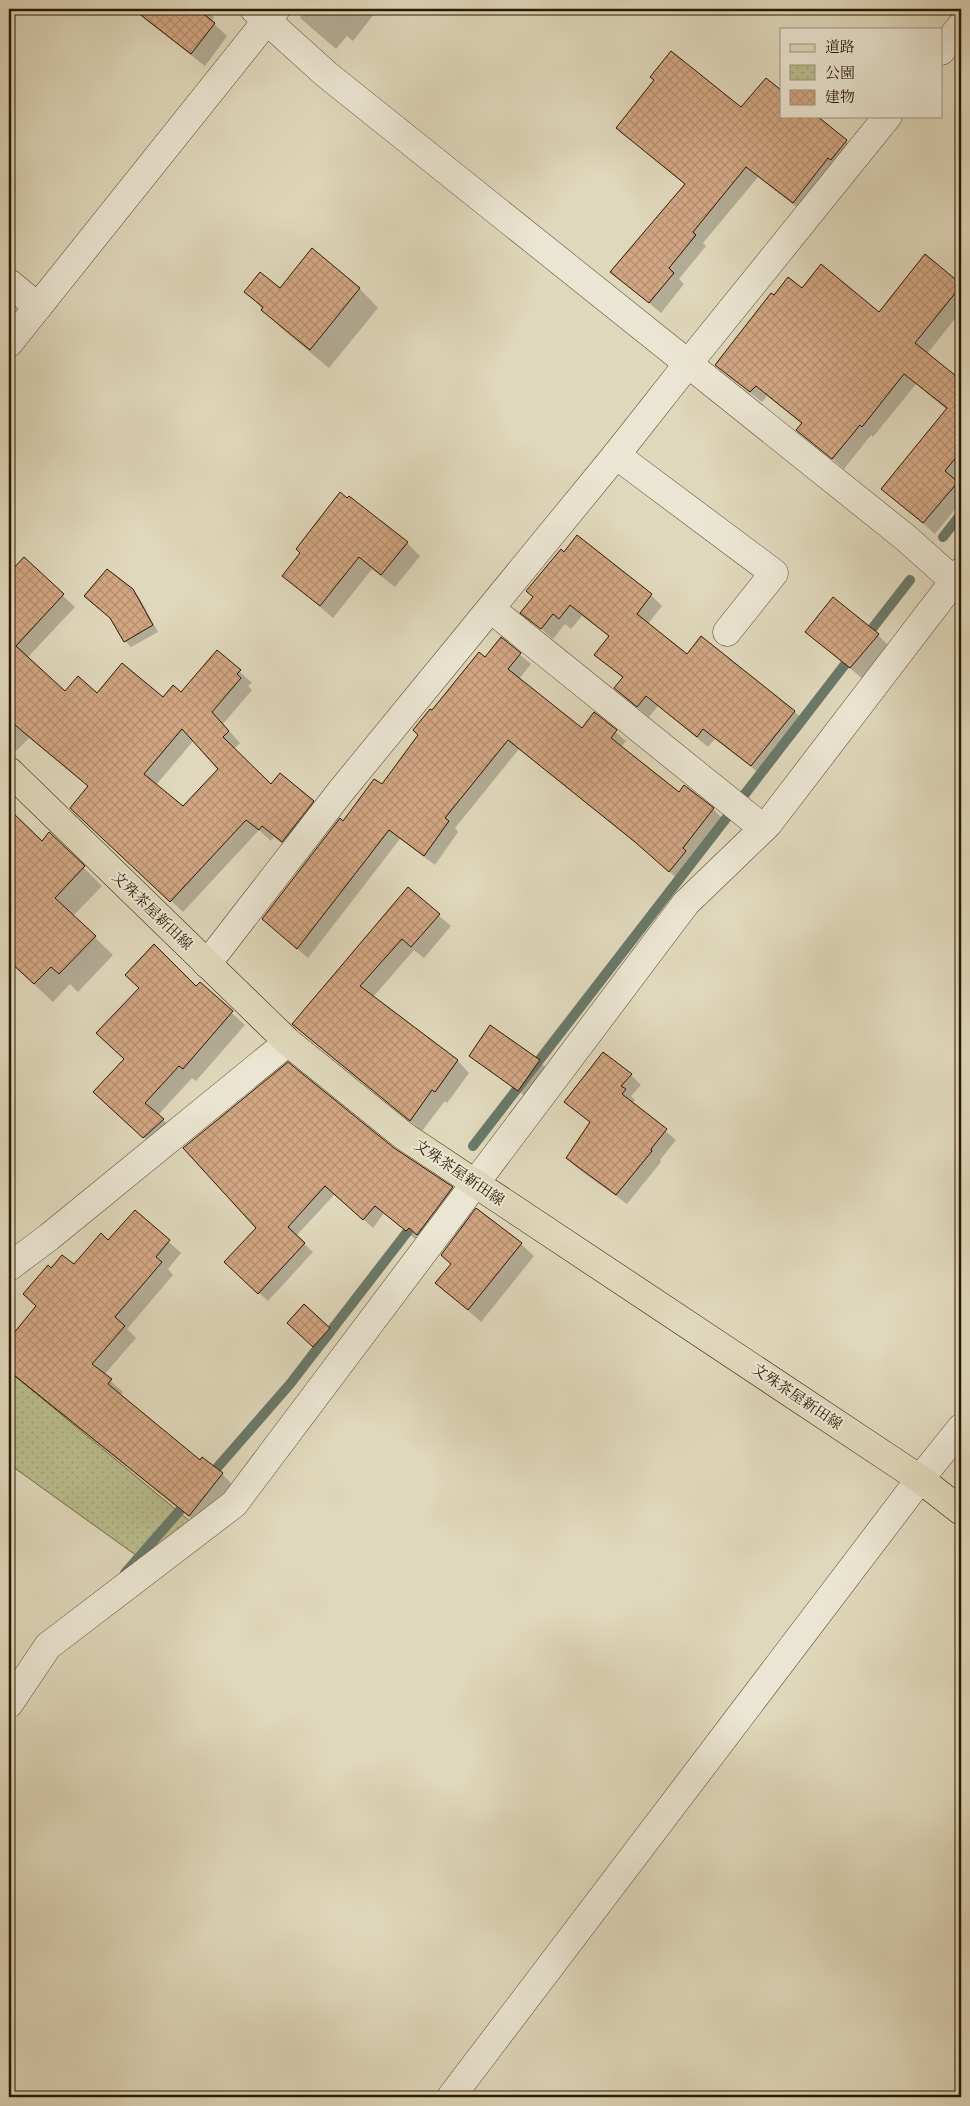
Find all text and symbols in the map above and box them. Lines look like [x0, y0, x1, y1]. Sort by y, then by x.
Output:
legend [780, 28, 942, 118]
text: 道路 [825, 38, 855, 57]
text: 公園 [825, 64, 855, 83]
text: 建物 [825, 88, 855, 107]
street label: 文殊茶屋新田線 [108, 868, 196, 954]
street label: 文殊茶屋新田線 [410, 1136, 508, 1210]
street label: 文殊茶屋新田線 [748, 1360, 846, 1434]

